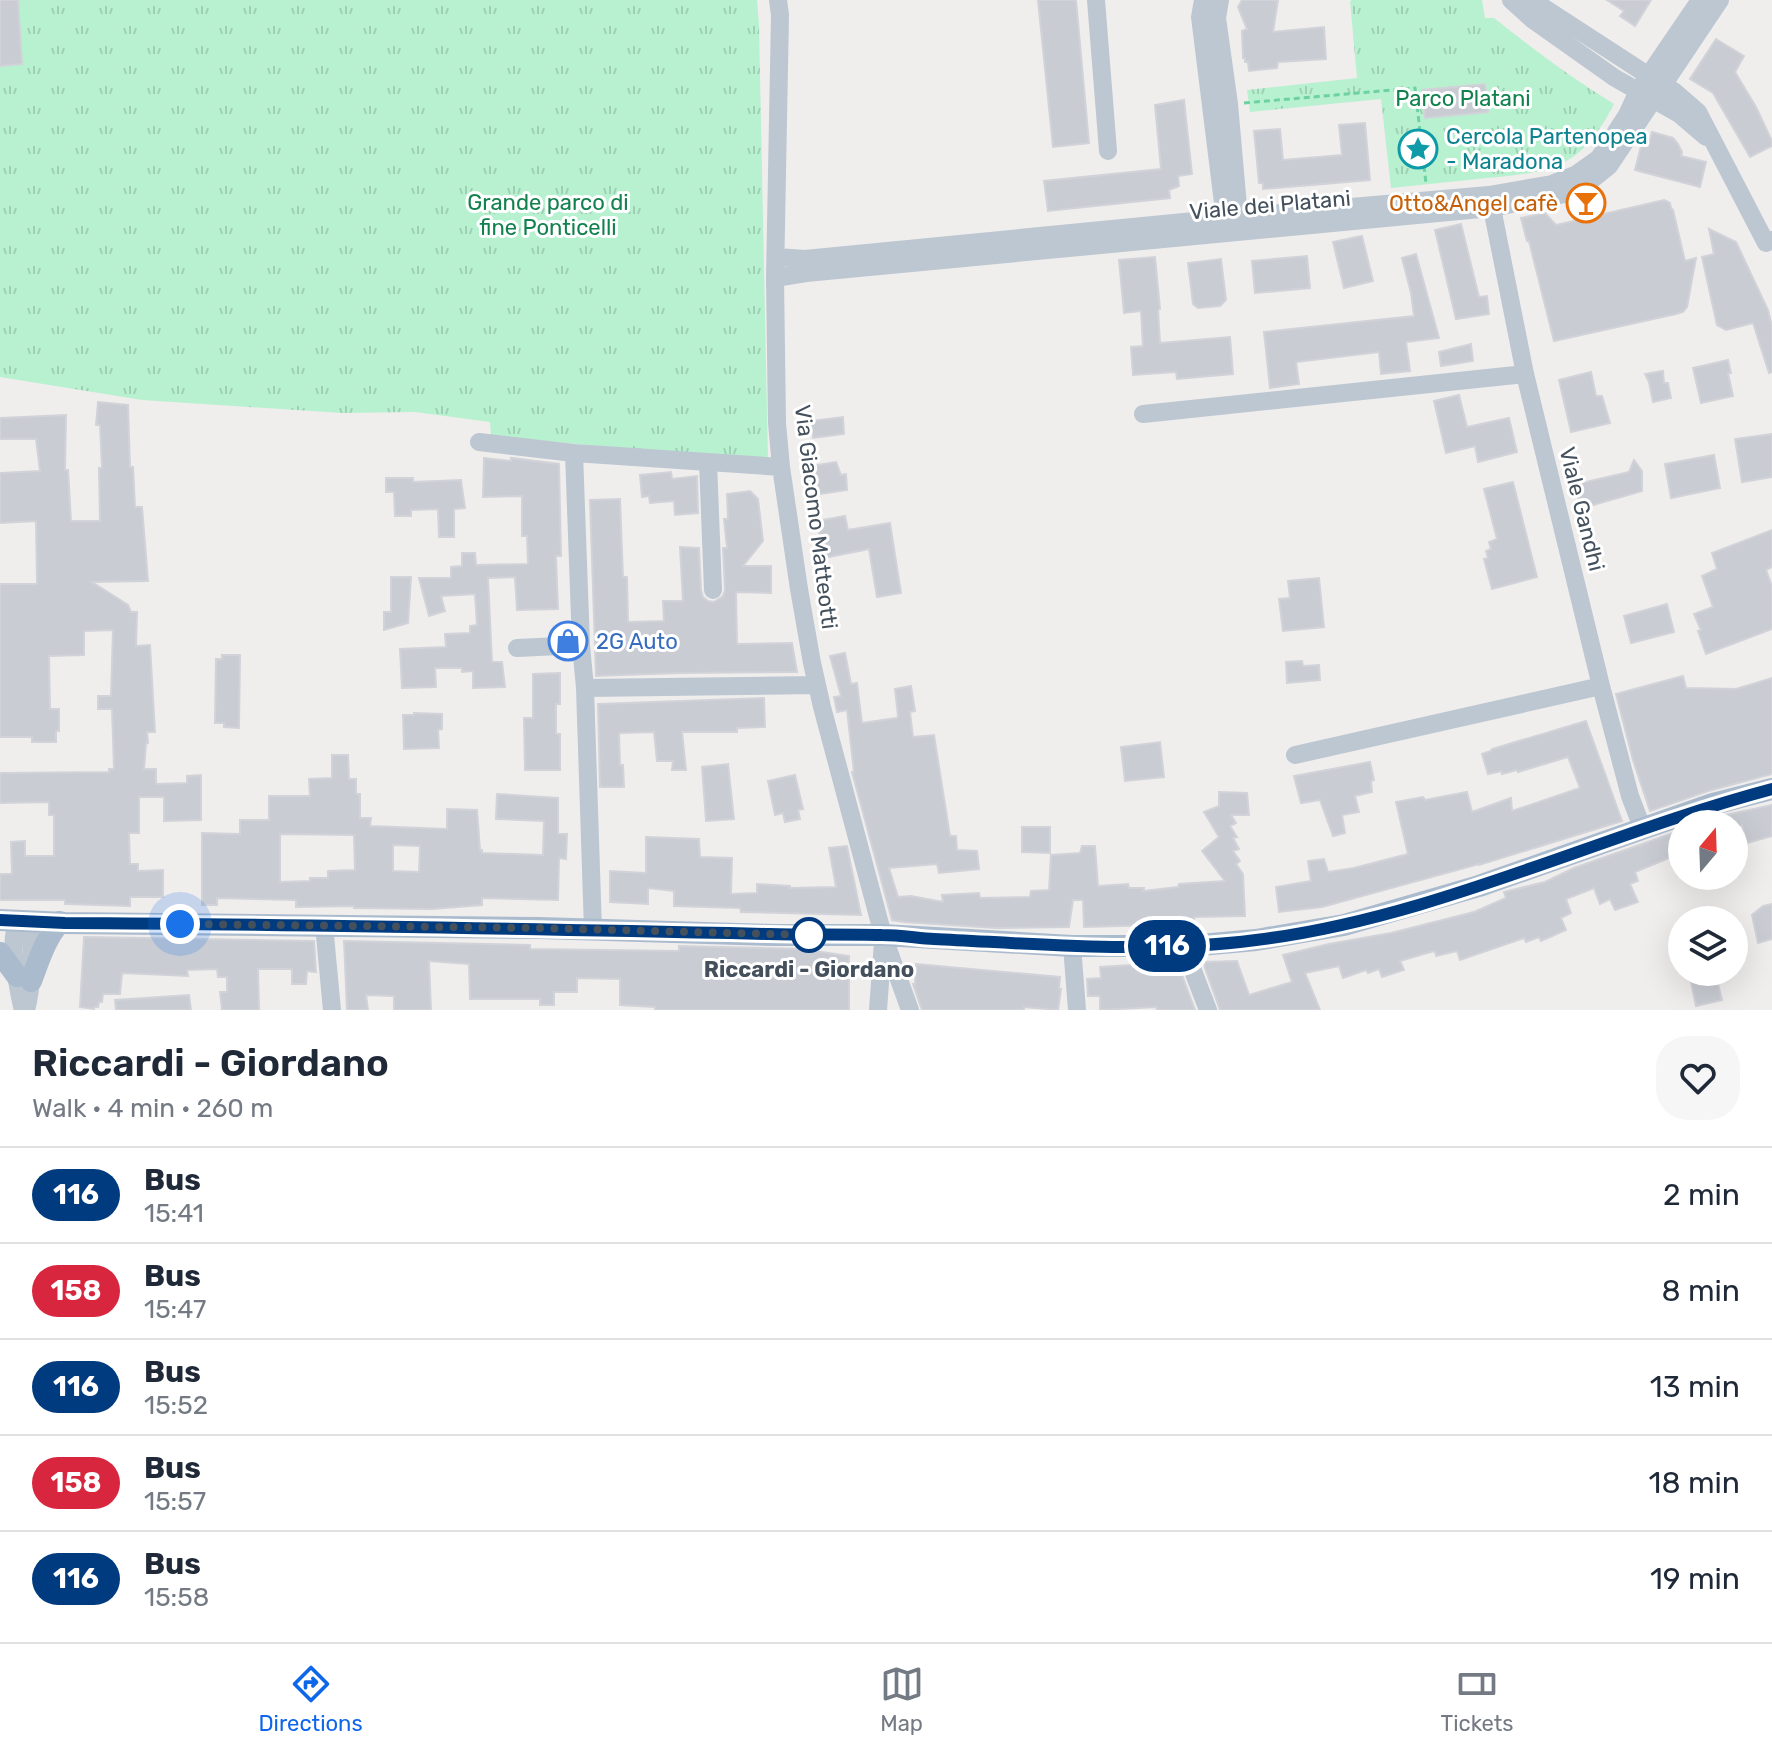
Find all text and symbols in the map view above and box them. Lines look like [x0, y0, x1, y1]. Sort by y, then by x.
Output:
park label: Parco Platani [1395, 85, 1531, 112]
place label: Cercola Partenopea - Maradona [1446, 123, 1648, 175]
place icon: Cercola Partenopea - Maradona [1397, 128, 1439, 170]
bar icon: Otto&Angel cafè [1565, 182, 1607, 224]
street label: Viale dei Platani [1188, 184, 1352, 226]
park label: Grande parco di fine Ponticelli [467, 189, 629, 241]
place label: Otto&Angel cafè [1389, 190, 1558, 217]
street label: Via Giacomo Matteotti [789, 403, 843, 631]
street label: Viale Gandhi [1554, 444, 1610, 574]
shop icon: 2G Auto [547, 620, 589, 662]
place label: 2G Auto [596, 628, 678, 655]
north arrow [1668, 810, 1748, 890]
map controls [1668, 810, 1748, 986]
your location [160, 904, 200, 944]
button: layers [1668, 906, 1748, 986]
marker: Riccardi - Giordano [792, 918, 826, 952]
line badge: 116 [1121, 920, 1213, 972]
text: 116 [1144, 929, 1190, 962]
place label: Riccardi - Giordano [704, 956, 914, 983]
button: heart [1656, 1036, 1740, 1120]
text: Riccardi - Giordano [32, 1040, 389, 1086]
text: Walk · 4 min · 260 m [32, 1093, 273, 1124]
text: Bus [144, 1162, 201, 1198]
text: 2 min [1663, 1177, 1740, 1213]
text: 116 [53, 1178, 99, 1211]
text: 15:41 [144, 1198, 204, 1229]
text: Bus [144, 1258, 201, 1294]
text: 8 min [1661, 1273, 1740, 1309]
text: 158 [51, 1274, 101, 1307]
text: 15:47 [144, 1294, 206, 1325]
text: Bus [144, 1354, 201, 1390]
text: 13 min [1650, 1369, 1740, 1405]
text: 116 [53, 1370, 99, 1403]
text: 15:52 [144, 1390, 208, 1421]
text: Bus [144, 1450, 201, 1486]
text: 18 min [1649, 1465, 1740, 1501]
text: 158 [51, 1466, 101, 1499]
text: 15:57 [144, 1486, 206, 1517]
text: Bus [144, 1546, 201, 1582]
text: 19 min [1650, 1561, 1740, 1597]
text: 116 [53, 1562, 99, 1595]
text: 15:58 [144, 1582, 209, 1613]
tab: Directions [258, 1662, 363, 1737]
tab: Map [880, 1662, 924, 1737]
tab: Tickets [1441, 1662, 1514, 1737]

